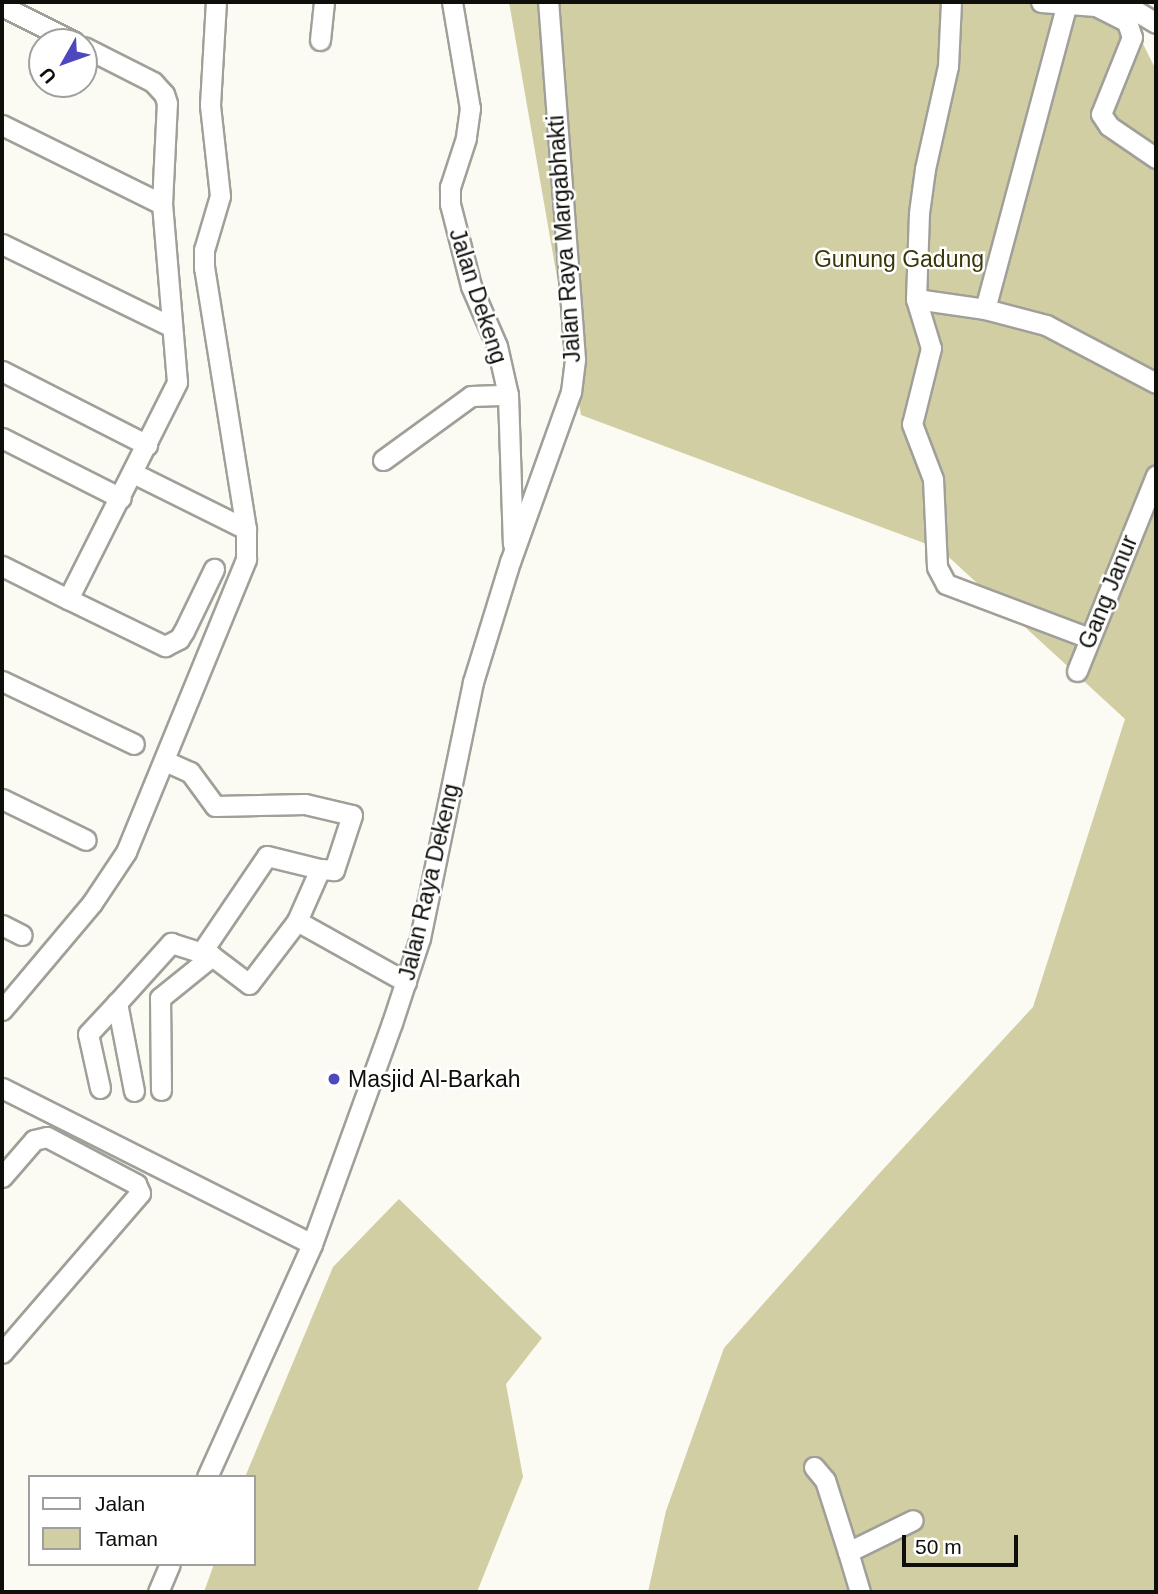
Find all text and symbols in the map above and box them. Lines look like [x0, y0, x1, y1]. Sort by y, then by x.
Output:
north arrow [28, 28, 98, 98]
text: U [36, 64, 61, 88]
street label: Jalan Raya Margabhakti [542, 114, 586, 364]
street label: Jalan Dekeng [443, 225, 513, 367]
park label: Gunung Gadung [814, 245, 984, 273]
street label: Gang Janur [1073, 531, 1143, 653]
street label: Jalan Raya Dekeng [393, 781, 465, 983]
place label: Masjid Al-Barkah [348, 1065, 522, 1093]
marker: Masjid Al-Barkah [326, 1071, 342, 1087]
legend [28, 1475, 256, 1566]
text: Jalan [95, 1492, 145, 1515]
scale bar [906, 1520, 1021, 1564]
text: Taman [95, 1527, 158, 1550]
text: 50 m [915, 1535, 962, 1558]

